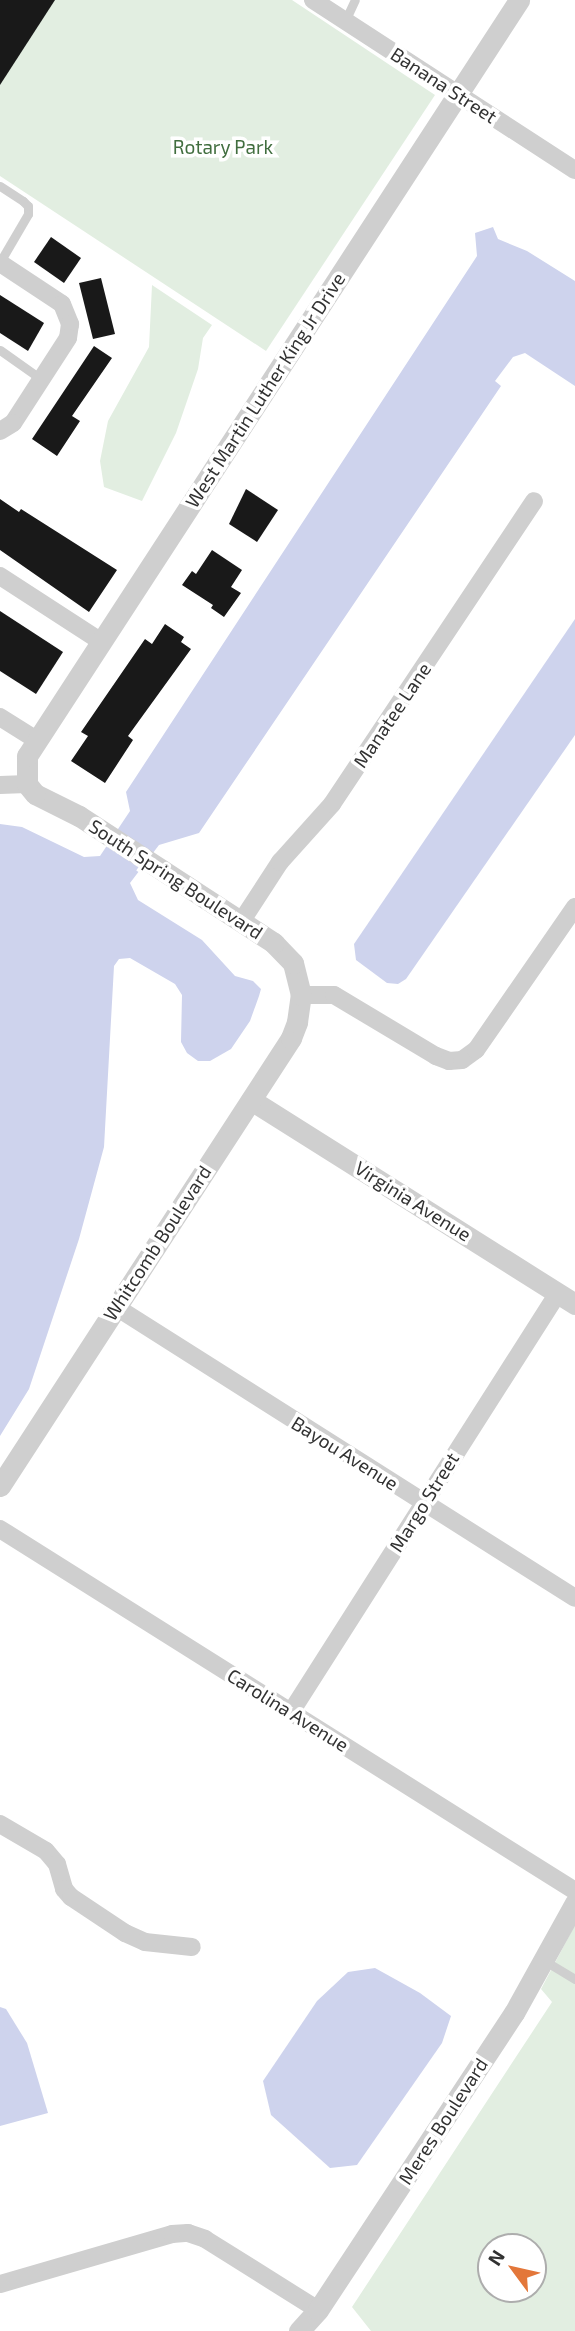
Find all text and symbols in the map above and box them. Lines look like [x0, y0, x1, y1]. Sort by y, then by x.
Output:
street label: Banana Street [387, 42, 501, 128]
park label: Rotary Park [173, 136, 273, 158]
street label: West Martin Luther King Jr Drive [180, 268, 350, 512]
street label: Manatee Lane [348, 658, 436, 772]
street label: South Spring Boulevard [85, 814, 267, 944]
street label: Virginia Avenue [350, 1156, 476, 1246]
street label: Whitcomb Boulevard [98, 1161, 216, 1325]
street label: Bayou Avenue [287, 1411, 403, 1495]
street label: Margo Street [384, 1448, 464, 1556]
street label: Carolina Avenue [223, 1663, 353, 1757]
street label: Meres Boulevard [394, 2053, 492, 2189]
north arrow [477, 2233, 547, 2303]
text: N [482, 2245, 509, 2269]

